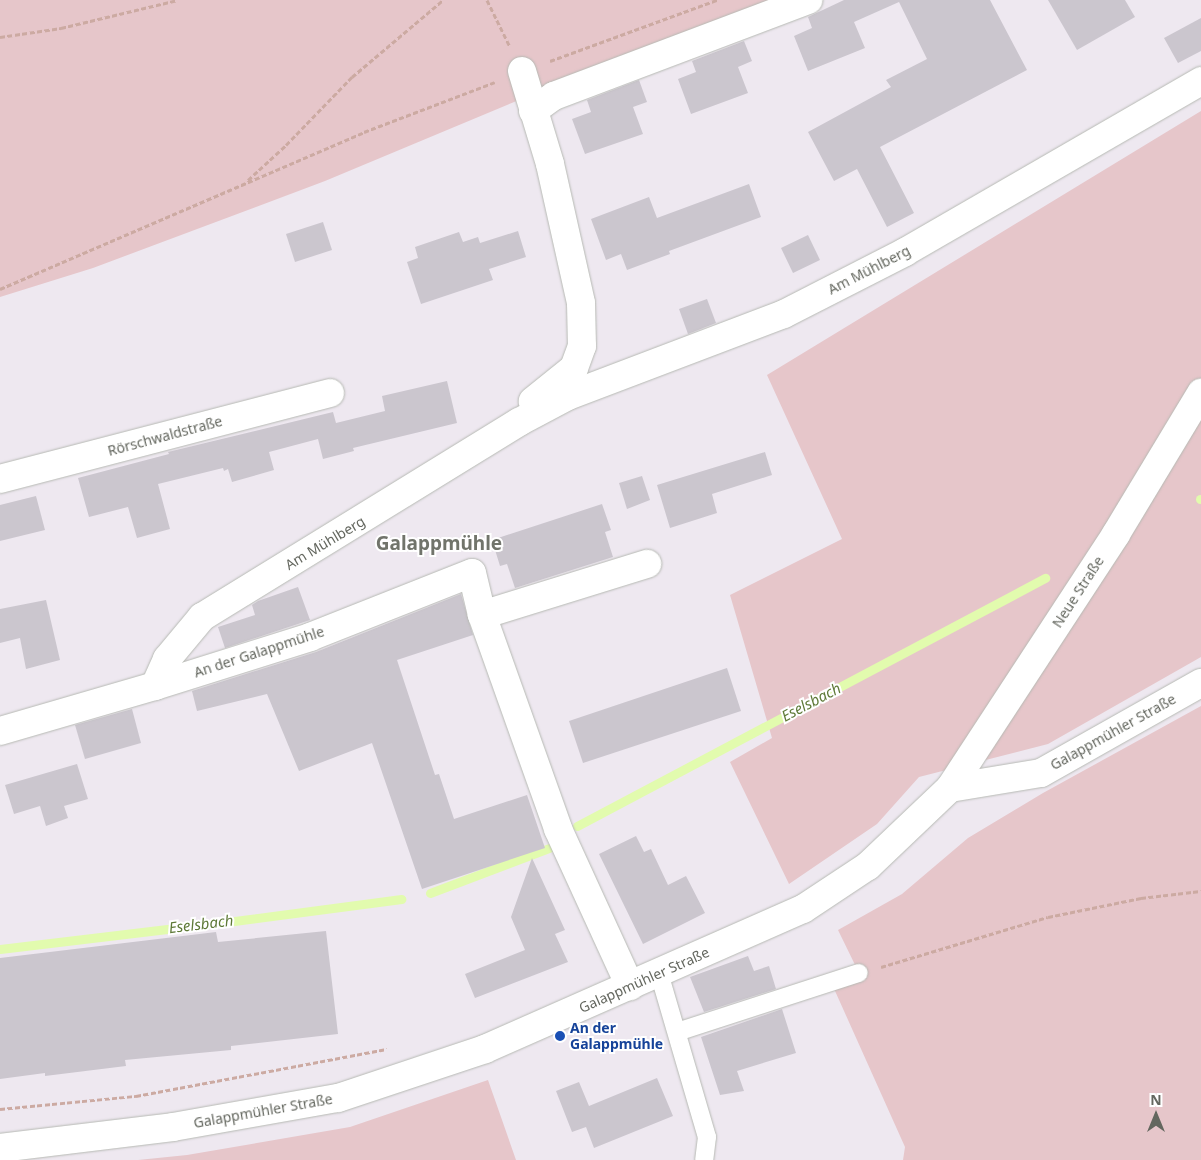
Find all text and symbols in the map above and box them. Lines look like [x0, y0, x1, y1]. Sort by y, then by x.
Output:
street label: Am Mühlberg [825, 242, 913, 298]
street label: Rörschwaldstraße [106, 413, 224, 459]
street label: Am Mühlberg [282, 513, 368, 573]
district label: Galappmühle [376, 533, 502, 555]
street label: Neue Straße [1049, 553, 1107, 631]
street label: An der Galappmühle [192, 623, 326, 681]
water label: Eselsbach [778, 679, 844, 725]
street label: Galappmühler Straße [1047, 691, 1179, 773]
water label: Eselsbach [168, 911, 234, 937]
street label: Galappmühler Straße [576, 944, 712, 1016]
place label: An der Galappmühle [570, 1020, 663, 1052]
marker: An der Galappmühle [554, 1030, 566, 1042]
street label: Galappmühler Straße [192, 1090, 334, 1132]
north arrow [1131, 1090, 1181, 1140]
text: N [1150, 1090, 1162, 1109]

